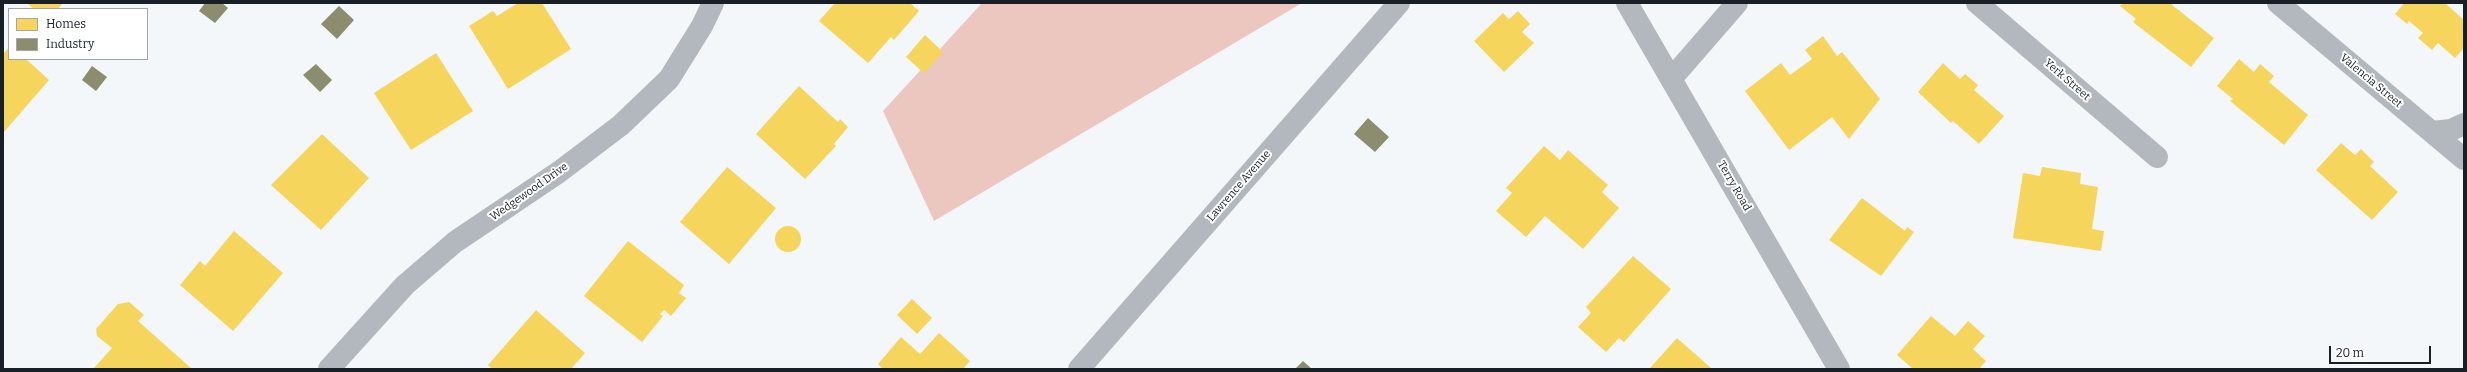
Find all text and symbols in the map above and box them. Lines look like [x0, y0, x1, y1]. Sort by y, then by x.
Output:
legend [8, 8, 148, 60]
text: Homes [46, 17, 86, 31]
text: Industry [46, 37, 94, 51]
street label: Valencia Street [2337, 51, 2405, 111]
street label: Yerk Street [2041, 57, 2093, 103]
street label: Lawrence Avenue [1204, 148, 1274, 224]
street label: Terry Road [1714, 159, 1754, 213]
street label: Wedgewood Drive [488, 160, 570, 224]
scale bar [2331, 338, 2433, 364]
text: 20 m [2336, 346, 2364, 360]

